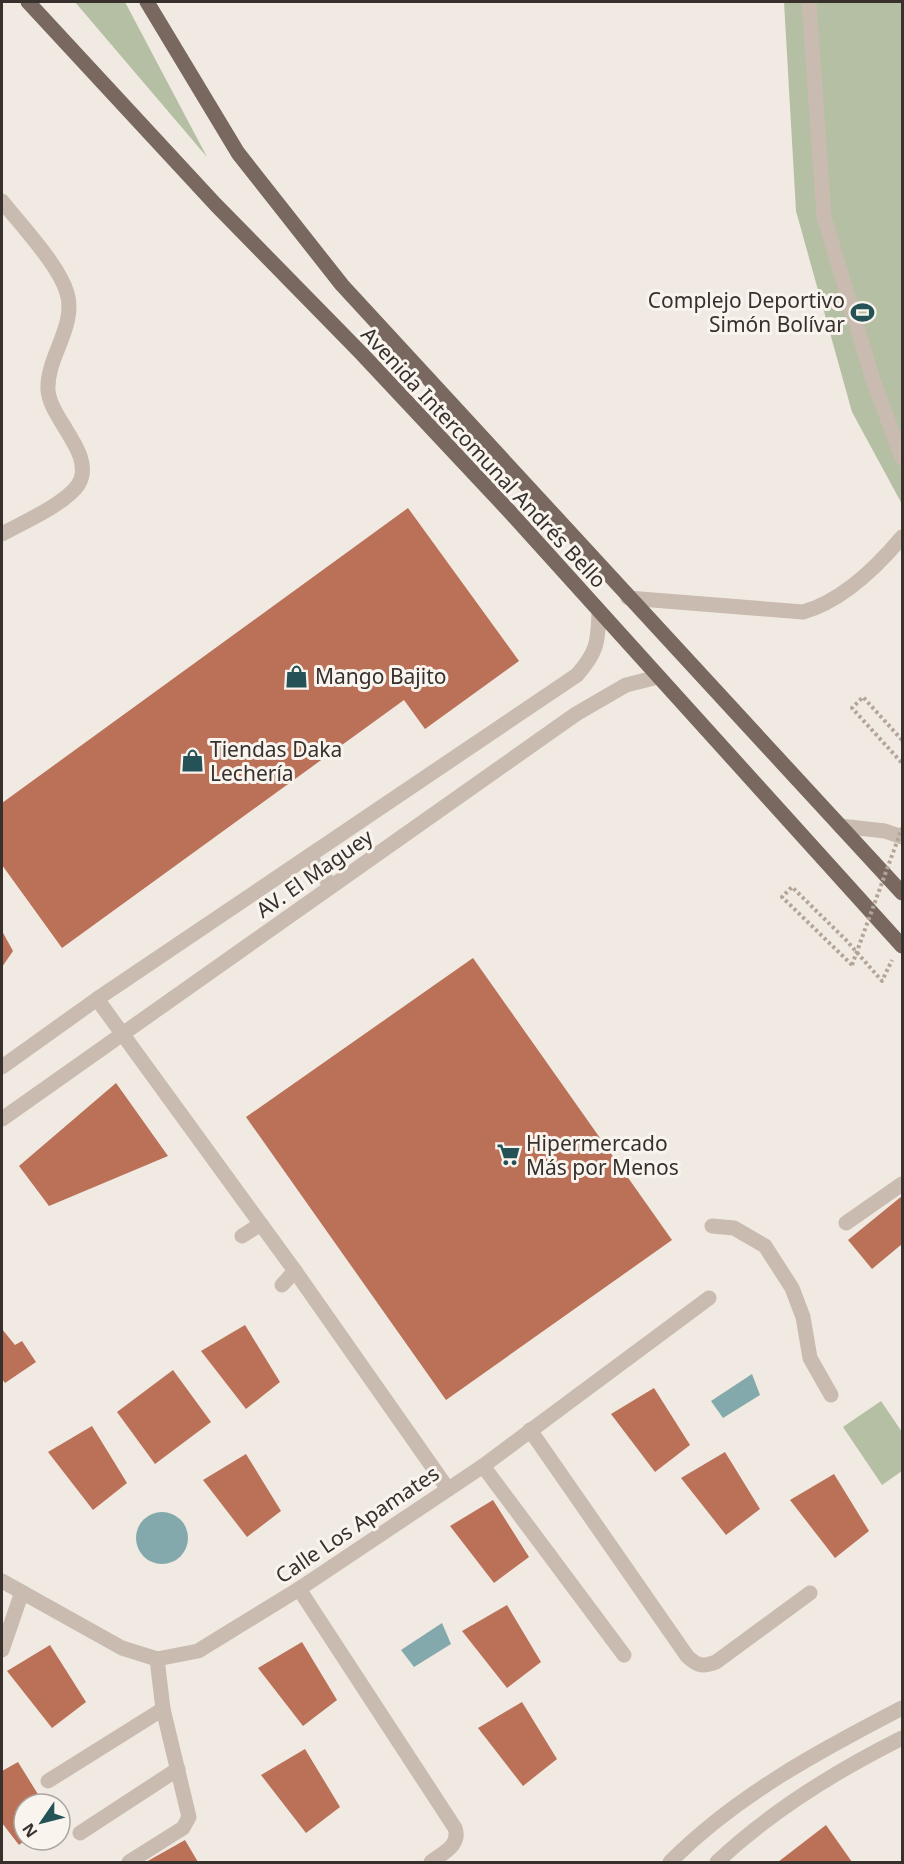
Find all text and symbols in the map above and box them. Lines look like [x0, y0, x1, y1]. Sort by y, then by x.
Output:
place label: Complejo Deportivo Simón Bolívar [648, 286, 845, 338]
sports icon: Complejo Deportivo Simón Bolívar [850, 299, 876, 325]
street label: Avenida Intercomunal Andrés Bello [355, 320, 613, 594]
place label: Mango Bajito [315, 662, 446, 690]
shop icon: Mango Bajito [284, 663, 310, 689]
place label: Tiendas Daka Lechería [210, 735, 342, 787]
shop icon: Tiendas Daka Lechería [179, 748, 205, 774]
street label: AV. El Maguey [250, 822, 378, 924]
place label: Hipermercado Más por Menos [526, 1129, 679, 1181]
supermarket icon: Hipermercado Más por Menos [495, 1142, 521, 1168]
street label: Calle Los Apamates [270, 1459, 444, 1589]
north arrow [12, 1792, 72, 1852]
text: N [17, 1819, 42, 1842]

